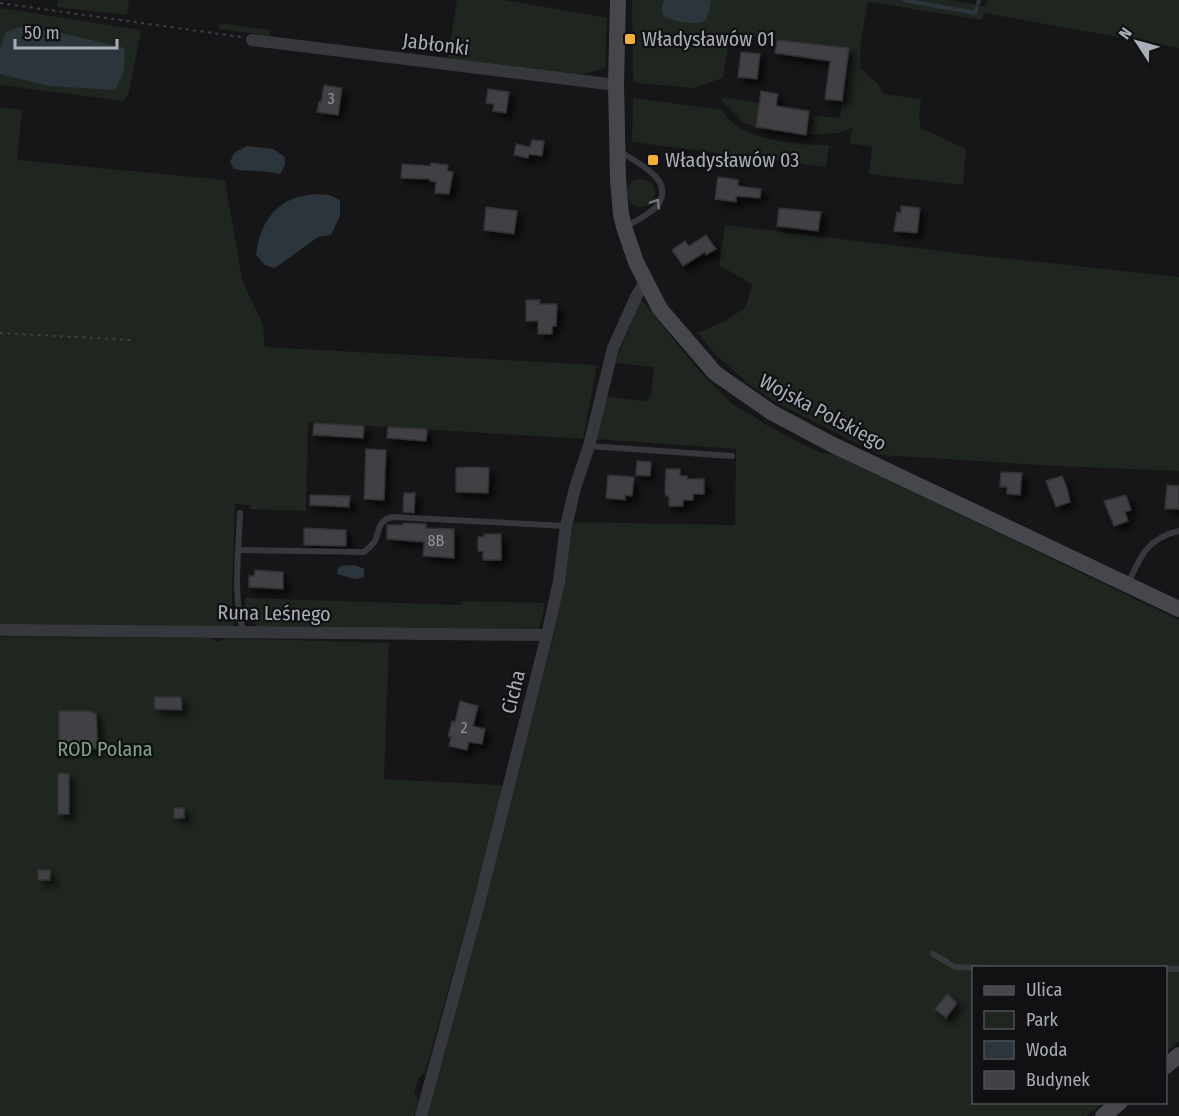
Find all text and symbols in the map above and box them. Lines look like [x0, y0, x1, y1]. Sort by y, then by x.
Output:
scale bar [15, 12, 117, 50]
north arrow [1107, 12, 1167, 72]
text: 50 m [24, 22, 60, 44]
text: N [1115, 24, 1136, 43]
place label: Władysławów 01 [642, 27, 775, 51]
street label: Jabłonki [401, 28, 471, 60]
marker: Władysławów 01 [623, 32, 637, 46]
house number: 3 [327, 89, 335, 108]
place label: Władysławów 03 [665, 148, 799, 172]
marker: Władysławów 03 [646, 153, 660, 167]
one-way arrow [649, 198, 660, 209]
street label: Wojska Polskiego [755, 368, 891, 456]
house number: 8B [428, 531, 445, 550]
street label: Runa Leśnego [217, 600, 331, 626]
street label: Cicha [496, 668, 530, 716]
house number: 2 [460, 718, 468, 737]
park label: ROD Polana [57, 737, 153, 761]
legend [972, 966, 1167, 1104]
text: Ulica [1026, 979, 1062, 1001]
text: Park [1026, 1009, 1059, 1031]
text: Woda [1026, 1039, 1067, 1061]
text: Budynek [1026, 1069, 1090, 1091]

